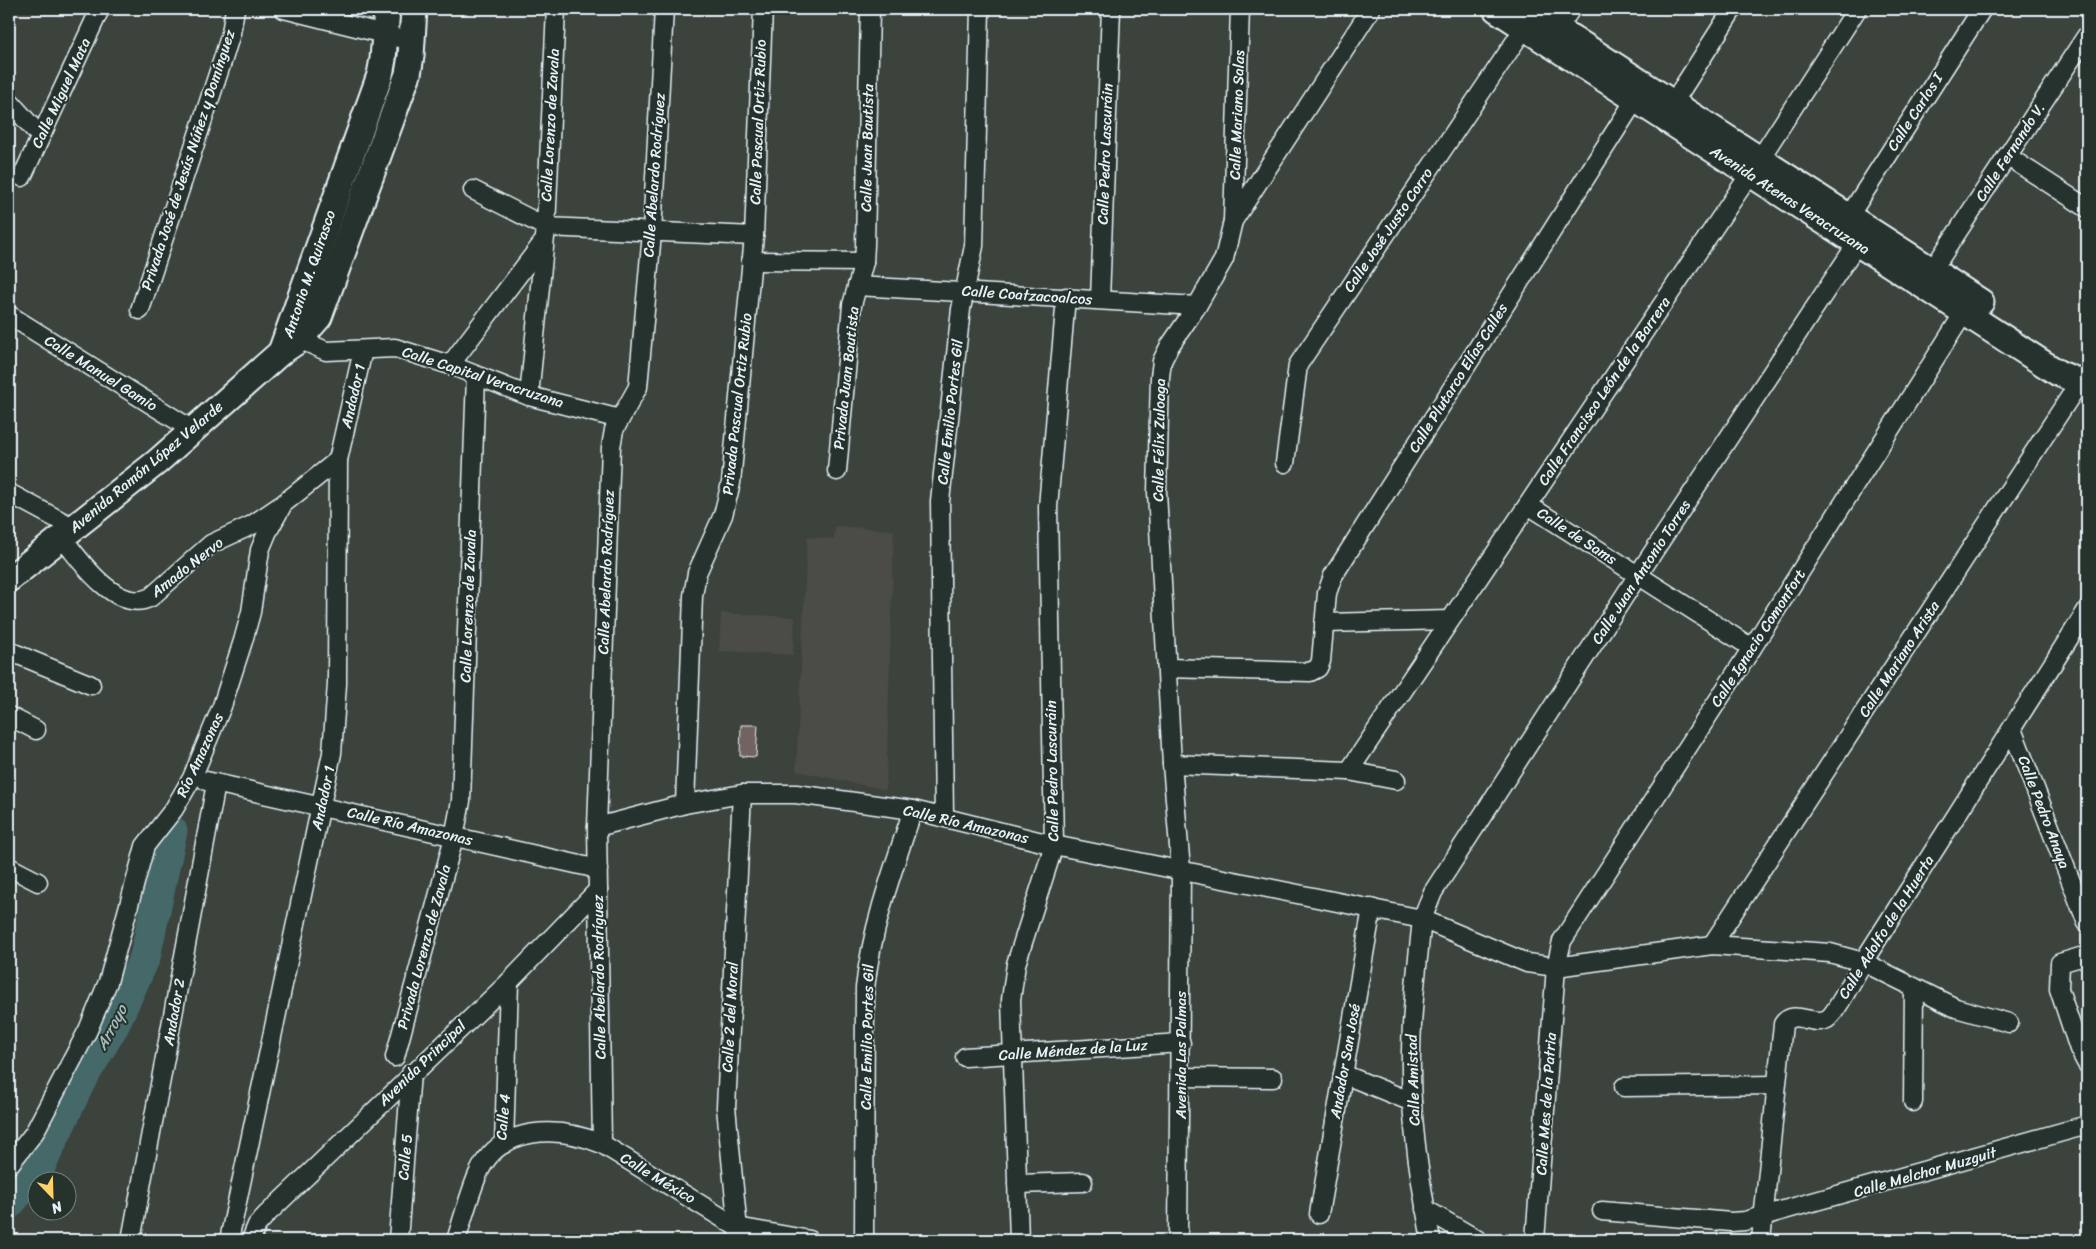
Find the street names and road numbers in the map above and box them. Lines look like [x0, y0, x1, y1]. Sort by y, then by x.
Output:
street label: Privada José de Jesús Núñez y Domínguez [133, 25, 243, 294]
street label: Calle Miguel Mata [24, 33, 98, 153]
street label: Calle Pascual Ortiz Rubio [742, 38, 774, 205]
street label: Calle Lorenzo de Zavala [533, 47, 567, 202]
street label: Calle Mariano Salas [1222, 49, 1252, 180]
street label: Calle Carlos I [1880, 67, 1951, 156]
street label: Calle Juan Bautista [853, 83, 881, 212]
street label: Calle Pedro Lascuráin [1090, 83, 1120, 225]
street label: Calle Abelardo Rodríguez [635, 91, 673, 258]
street label: Calle Fernando V. [1968, 97, 2052, 207]
street label: Avenida Atenas Veracruzana [1704, 138, 1876, 262]
street label: Calle José Justo Corro [1336, 162, 1440, 298]
street label: Antonio M. Quirasco [275, 206, 343, 343]
street label: Calle Coatzacoalcos [961, 277, 1093, 313]
street label: Calle Francisco León de la Barrera [1531, 291, 1678, 491]
street label: Calle Plutarco Elías Calles [1401, 298, 1515, 458]
street label: Privada Juan Bautista [826, 305, 867, 451]
street label: Privada Pascual Ortiz Rubio [715, 311, 760, 496]
street label: Calle Manuel Gamio [39, 328, 163, 419]
street label: Calle Emilio Portes Gil [929, 337, 971, 486]
street label: Calle Capital Veracruzana [399, 339, 568, 416]
street label: Andador 1 [333, 361, 373, 432]
street label: Calle Félix Zuloaga [1145, 378, 1173, 502]
street label: Avenida Ramón López Velarde [62, 394, 229, 540]
street label: Calle Abelardo Rodríguez [590, 488, 622, 655]
street label: Calle Juan Antonio Torres [1584, 494, 1698, 649]
street label: Calle de Sams [1532, 500, 1623, 572]
street label: Calle Lorenzo de Zavala [452, 529, 484, 683]
street label: Amado Nervo [144, 530, 229, 605]
street label: Calle Ignacio Comonfort [1703, 563, 1813, 712]
street label: Calle Mariano Arista [1851, 595, 1947, 723]
street label: Calle Pedro Lascuráin [1038, 700, 1066, 842]
street label: Río Amazonas [169, 708, 231, 802]
street label: Calle Pedro Anaya [2010, 752, 2078, 873]
street label: Andador 1 [303, 763, 343, 834]
street label: Calle Río Amazonas [901, 797, 1031, 851]
street label: Calle Río Amazonas [345, 799, 475, 853]
street label: Calle Adolfo de la Huerta [1831, 849, 1941, 1004]
street label: Privada Lorenzo de Zavala [389, 861, 459, 1032]
street label: Calle Abelardo Rodríguez [585, 894, 613, 1060]
street label: Calle 2 del Moral [714, 960, 746, 1073]
street label: Calle Emilio Portes Gil [853, 963, 881, 1110]
street label: Andador 2 [155, 976, 193, 1049]
street label: Avenida Las Palmas [1168, 991, 1194, 1120]
street label: Andador San José [1322, 1001, 1368, 1122]
street label: Avenida Principal [371, 1013, 473, 1113]
street label: Calle Mes de la Patria [1528, 1031, 1564, 1176]
street label: Calle Méndez de la Luz [998, 1032, 1149, 1068]
street label: Calle Amistad [1398, 1033, 1428, 1126]
street label: Calle 4 [488, 1093, 518, 1141]
street label: Calle 5 [390, 1133, 420, 1181]
street label: Calle Melchor Muzguit [1850, 1139, 2000, 1205]
street label: Calle México [615, 1145, 701, 1211]

